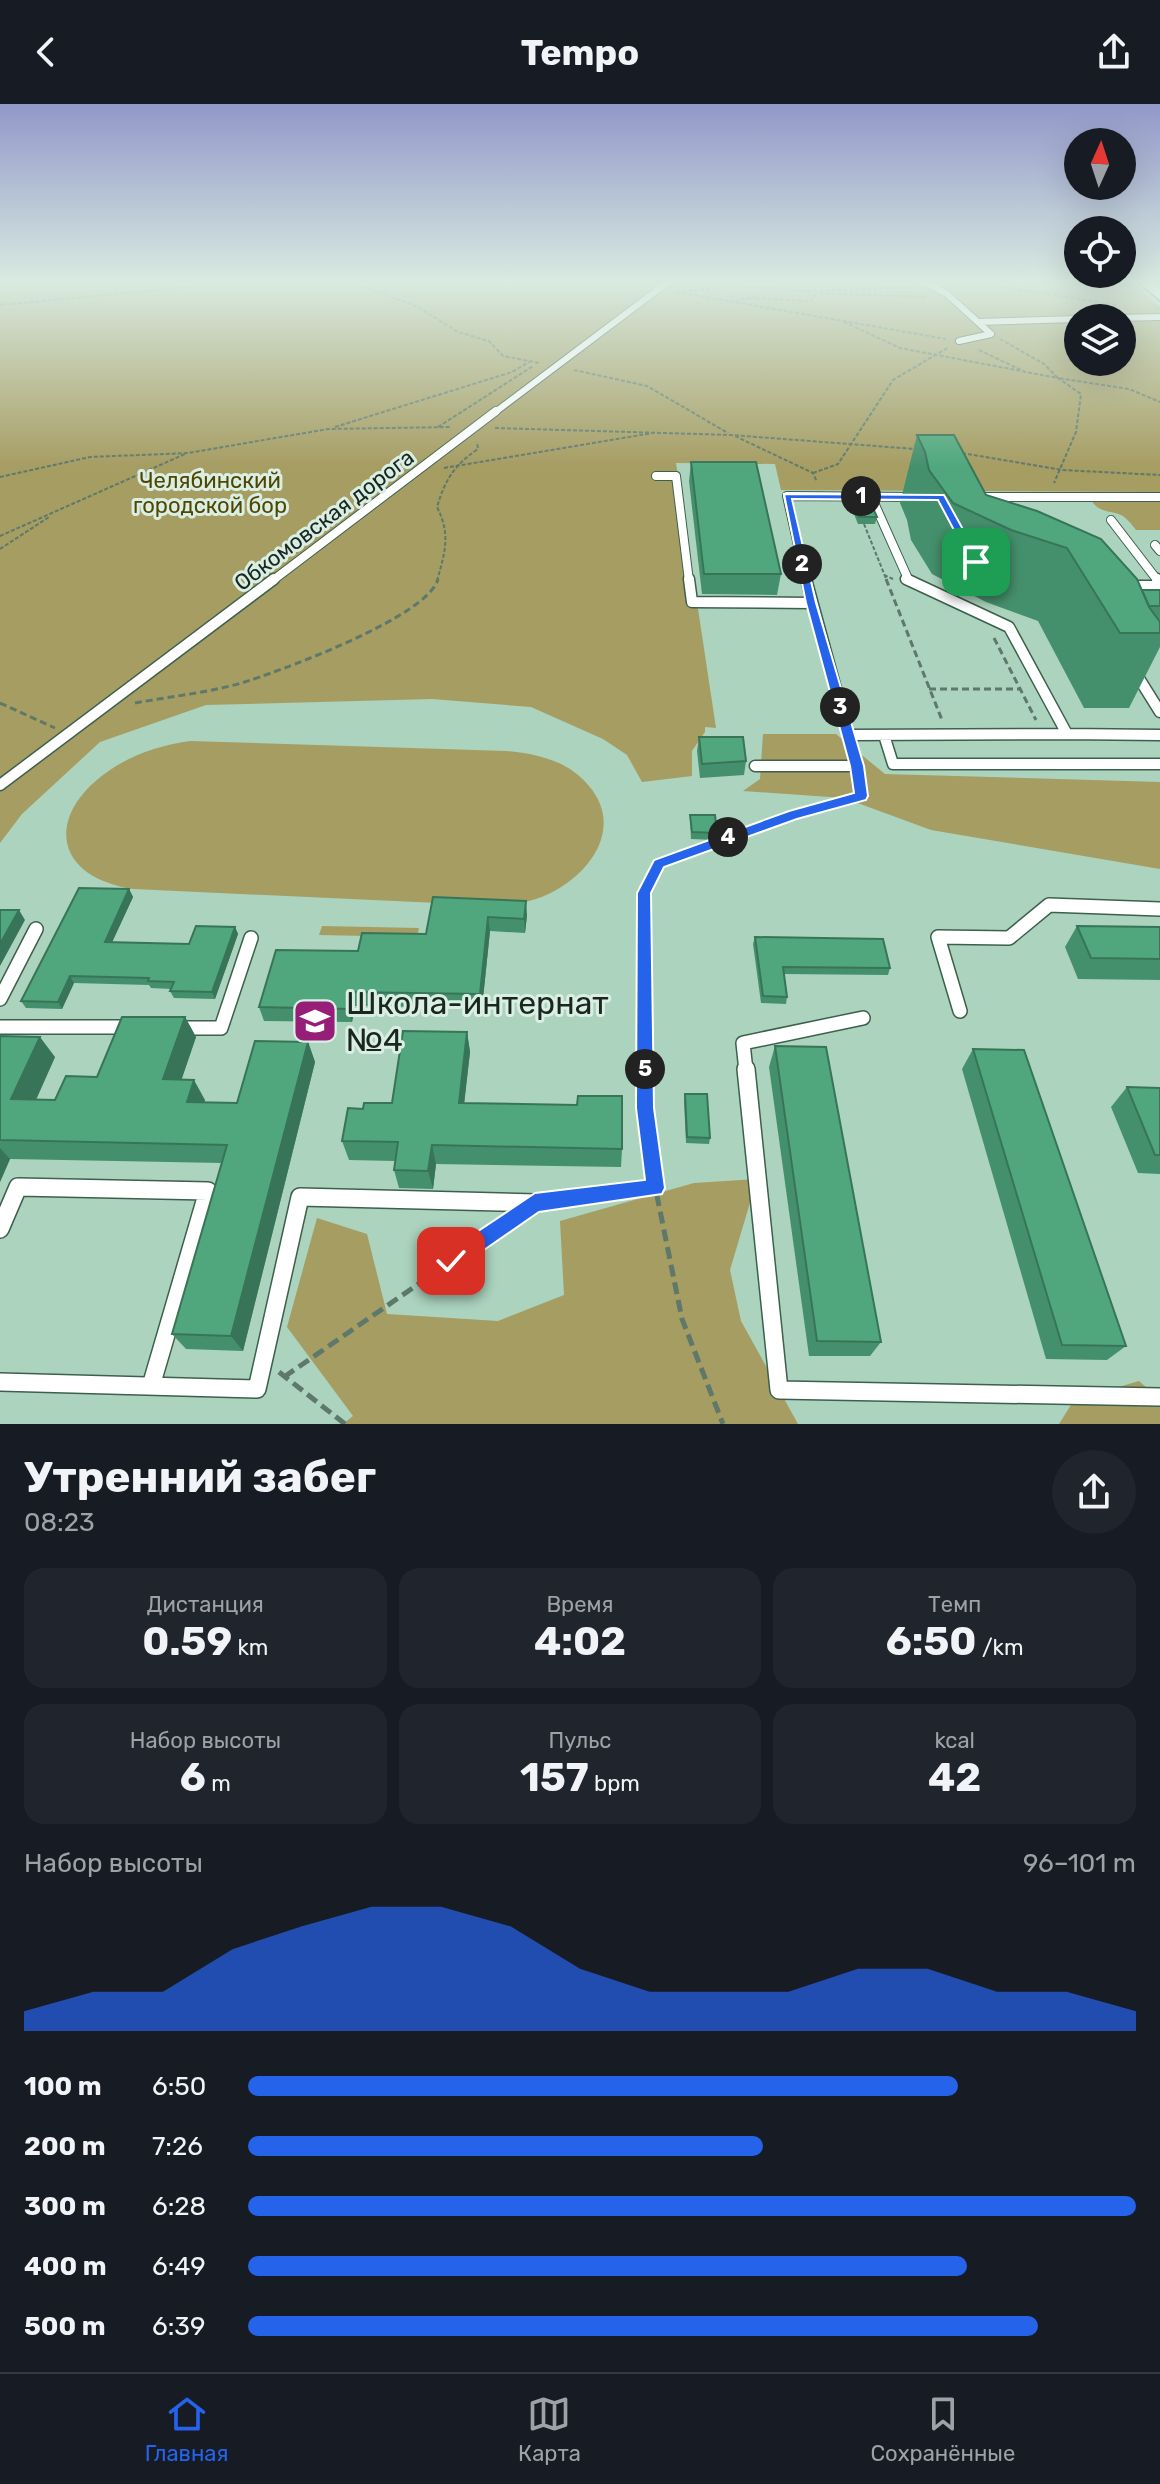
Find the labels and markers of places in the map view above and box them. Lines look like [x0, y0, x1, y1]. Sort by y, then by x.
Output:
pin: 1 [841, 476, 881, 516]
pin [942, 528, 1010, 596]
pin: 2 [782, 544, 822, 584]
pin: 3 [820, 687, 860, 727]
pin: 4 [708, 817, 748, 857]
place label: Школа-интернат №4 [346, 984, 609, 1059]
school or university icon: Школа-интернат №4 [291, 997, 339, 1045]
pin: 5 [625, 1049, 665, 1089]
pin [417, 1227, 485, 1295]

